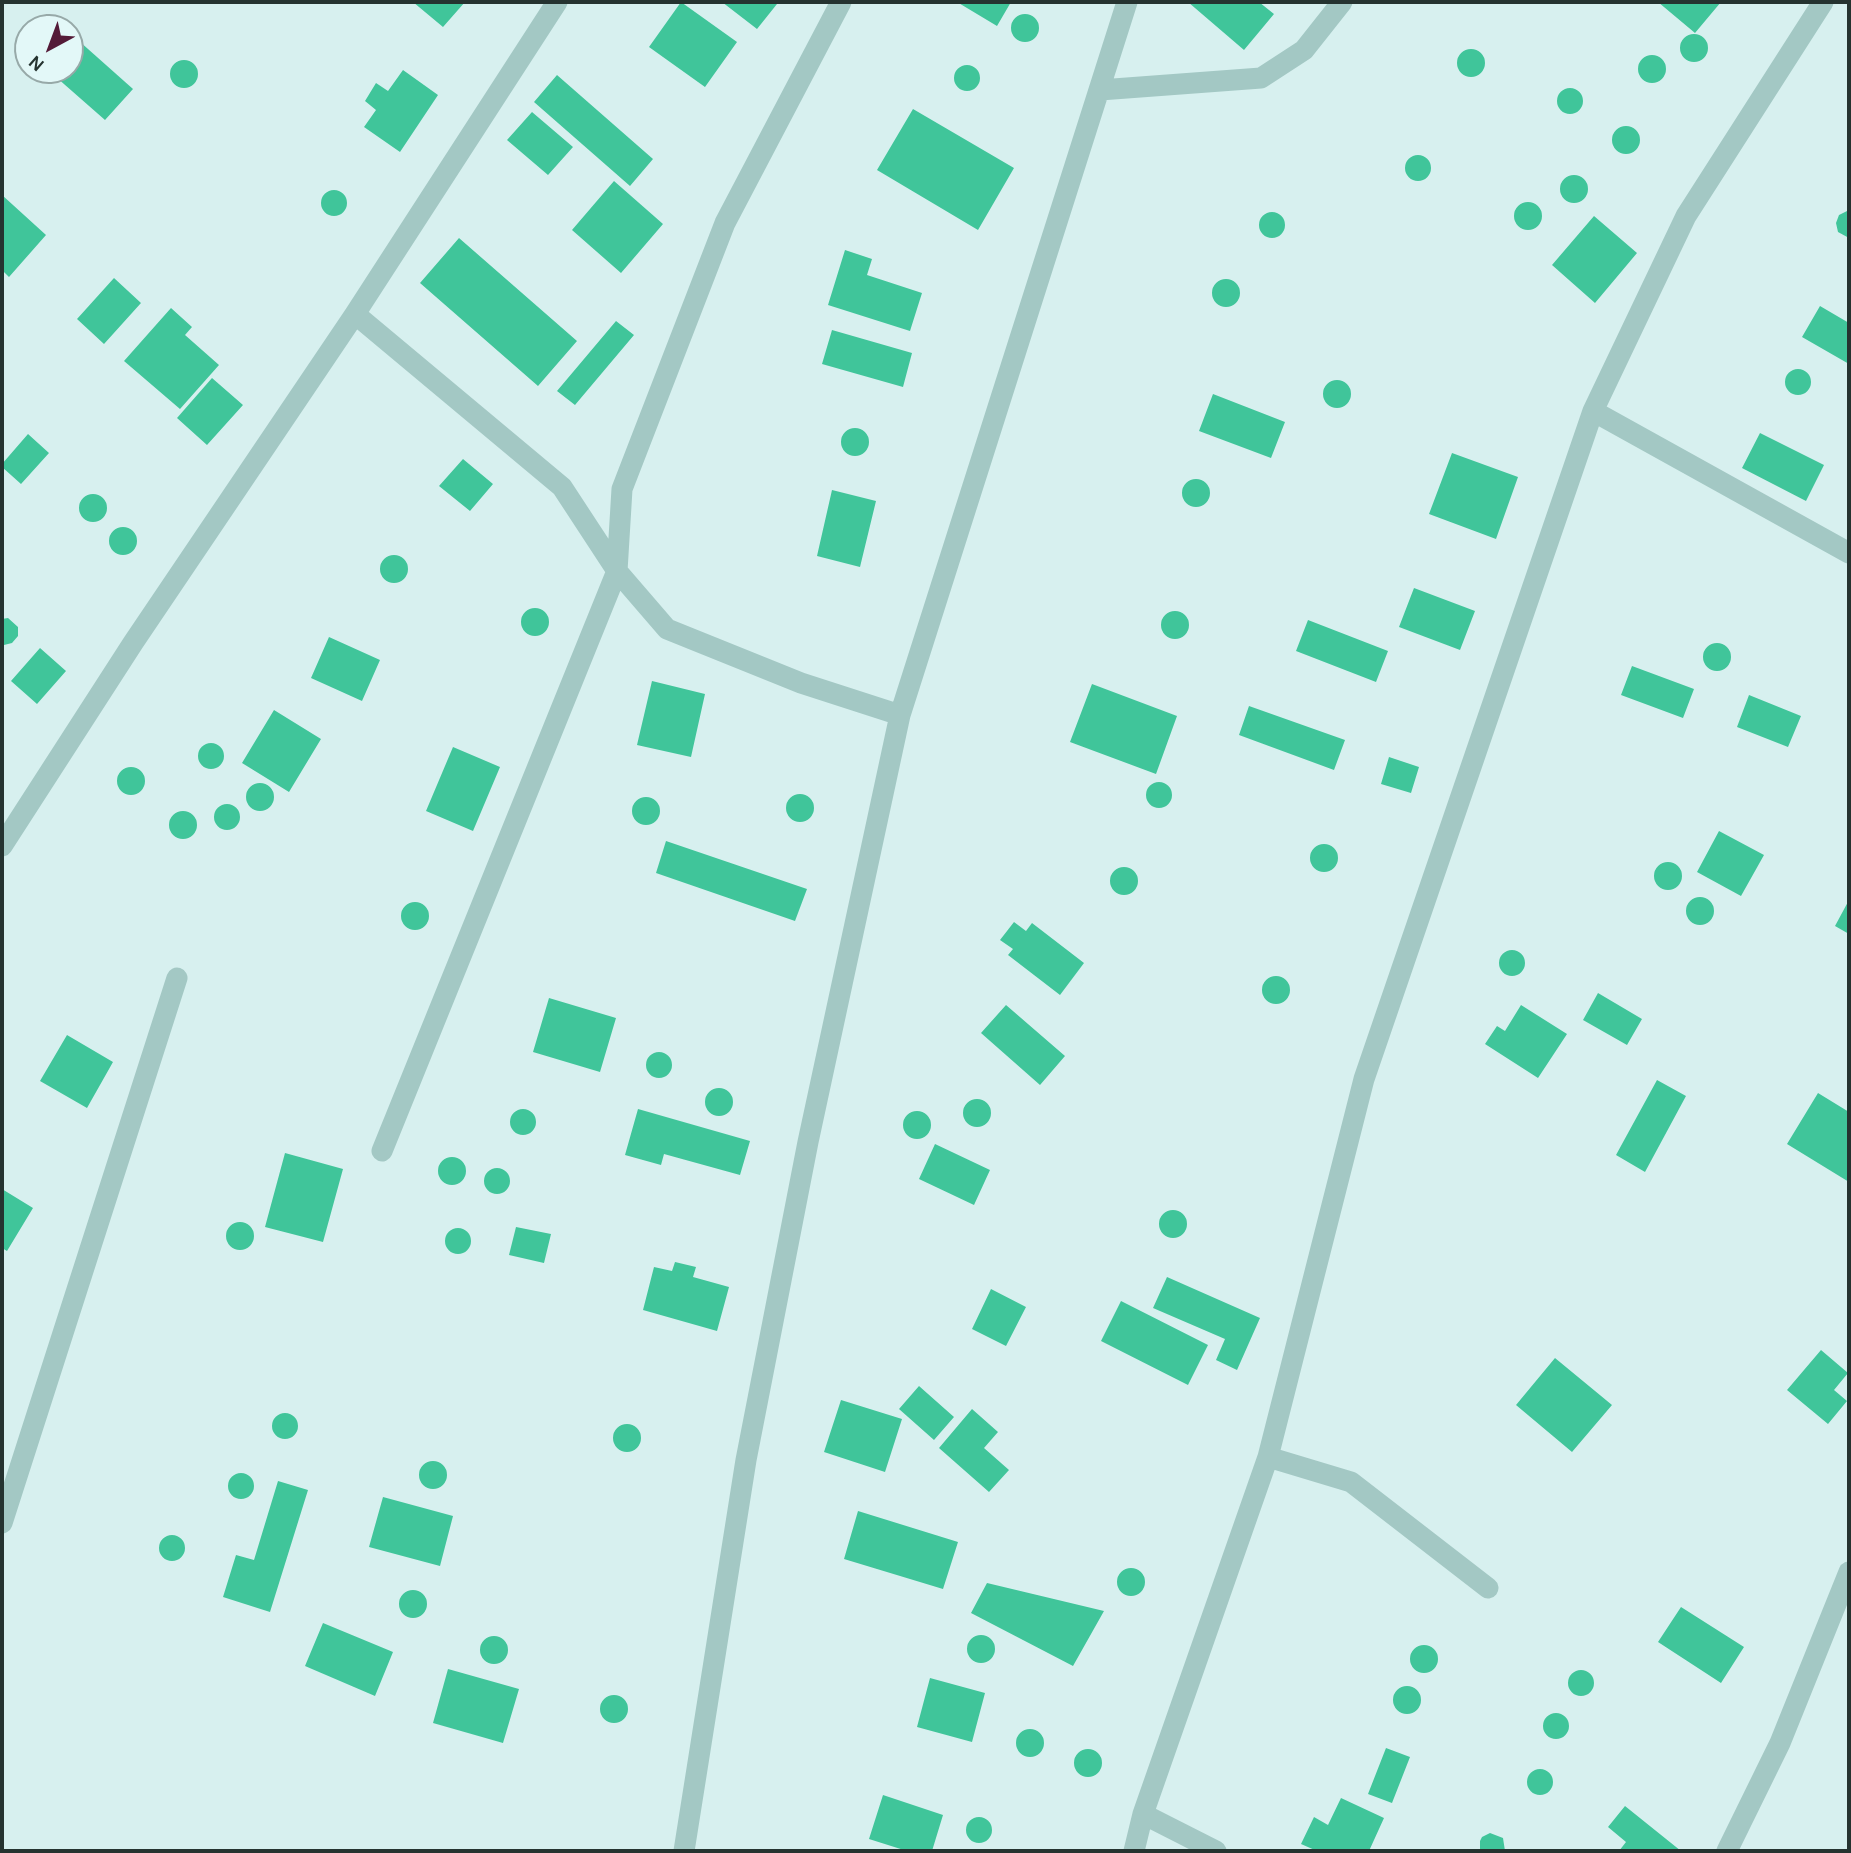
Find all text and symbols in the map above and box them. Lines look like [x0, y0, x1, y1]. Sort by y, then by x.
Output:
north arrow [14, 14, 84, 84]
text: N [24, 51, 49, 76]

